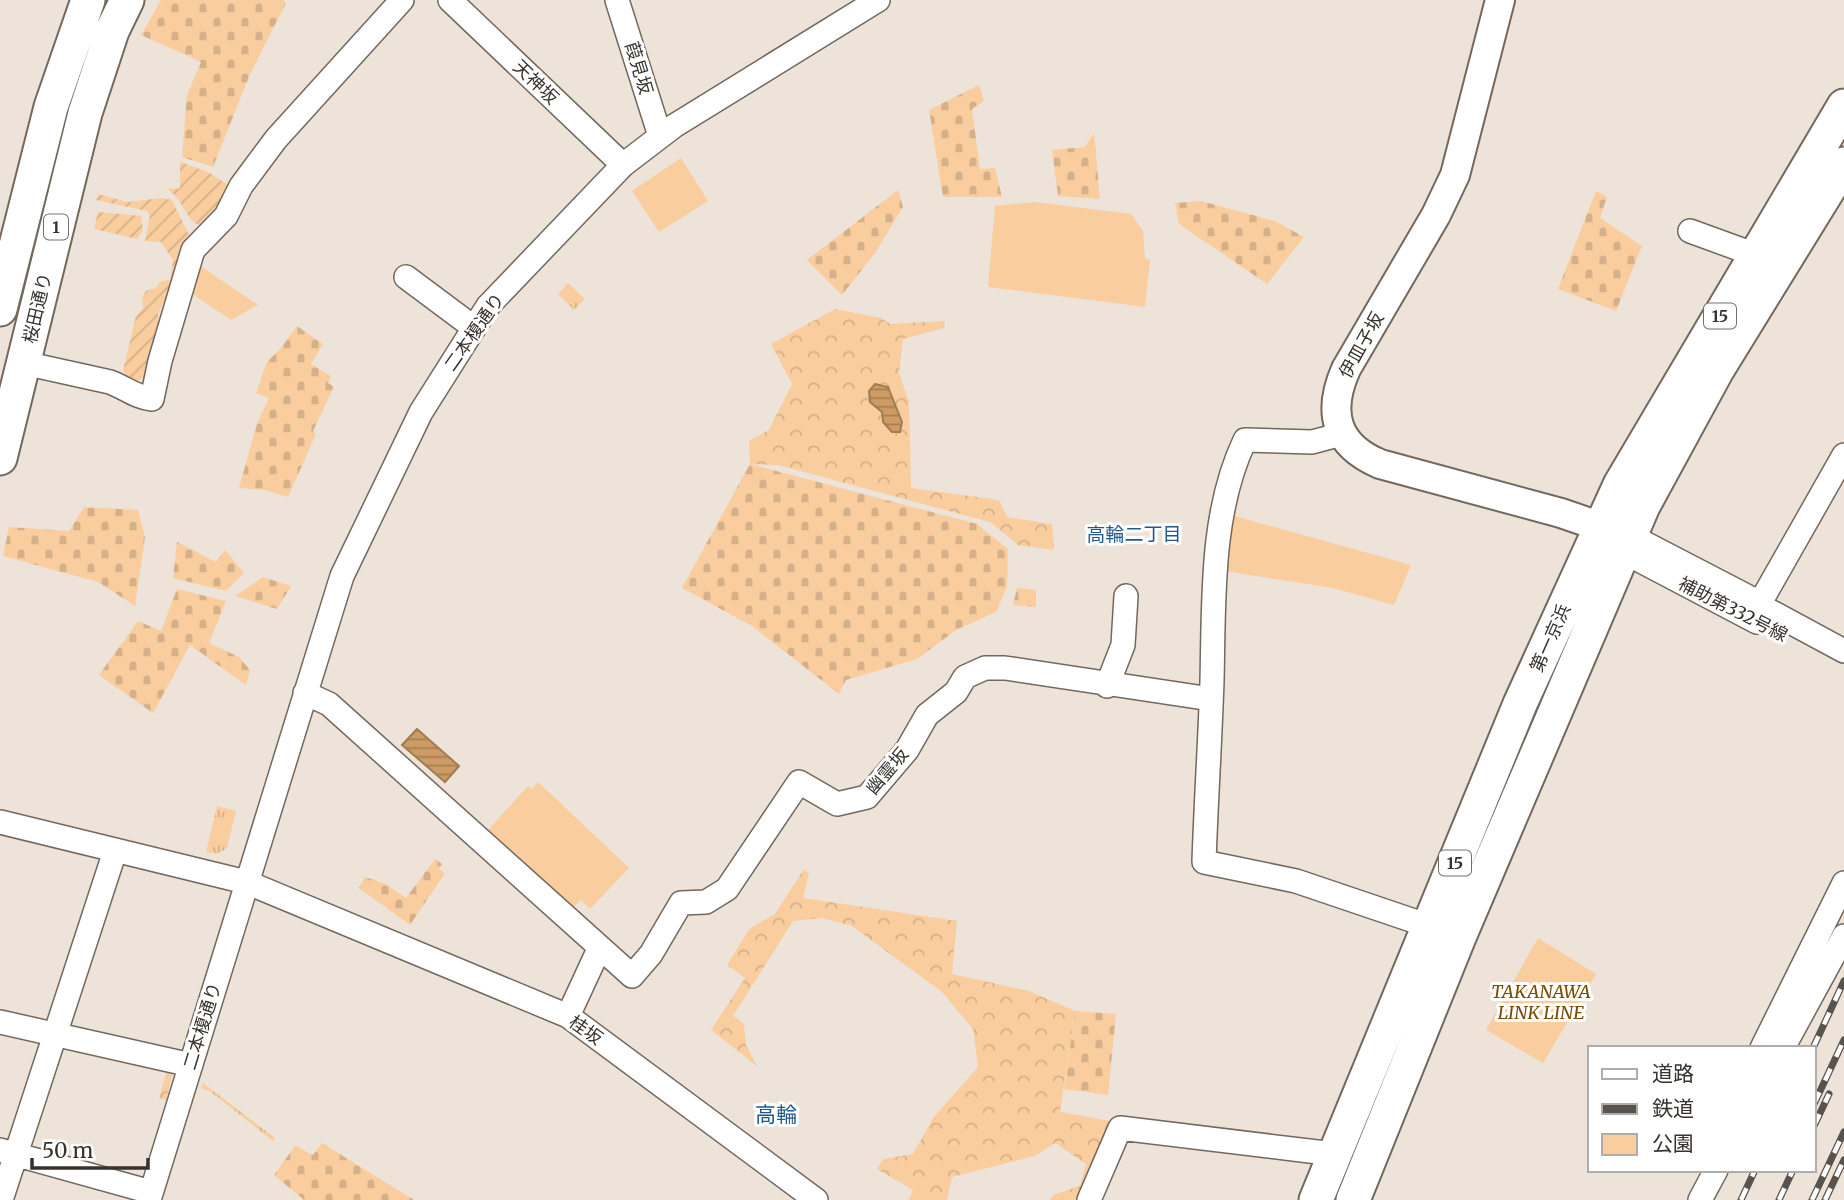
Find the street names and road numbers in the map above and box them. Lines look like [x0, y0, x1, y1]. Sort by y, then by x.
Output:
street label: 葭見坂 [620, 39, 658, 97]
street label: 天神坂 [509, 55, 563, 109]
road number: 1 [44, 215, 68, 240]
street label: 桜田通り [18, 270, 56, 346]
street label: 二本榎通り [439, 289, 509, 375]
road number: 15 [1704, 304, 1736, 328]
street label: 伊皿子坂 [1333, 308, 1389, 382]
street label: 補助第332号線 [1674, 572, 1792, 646]
street label: 第一京浜 [1525, 600, 1575, 676]
street label: 幽霊坂 [861, 743, 913, 799]
road number: 15 [1439, 850, 1471, 876]
street label: 二本榎通り [178, 980, 226, 1072]
street label: 桂坂 [565, 1010, 607, 1050]

